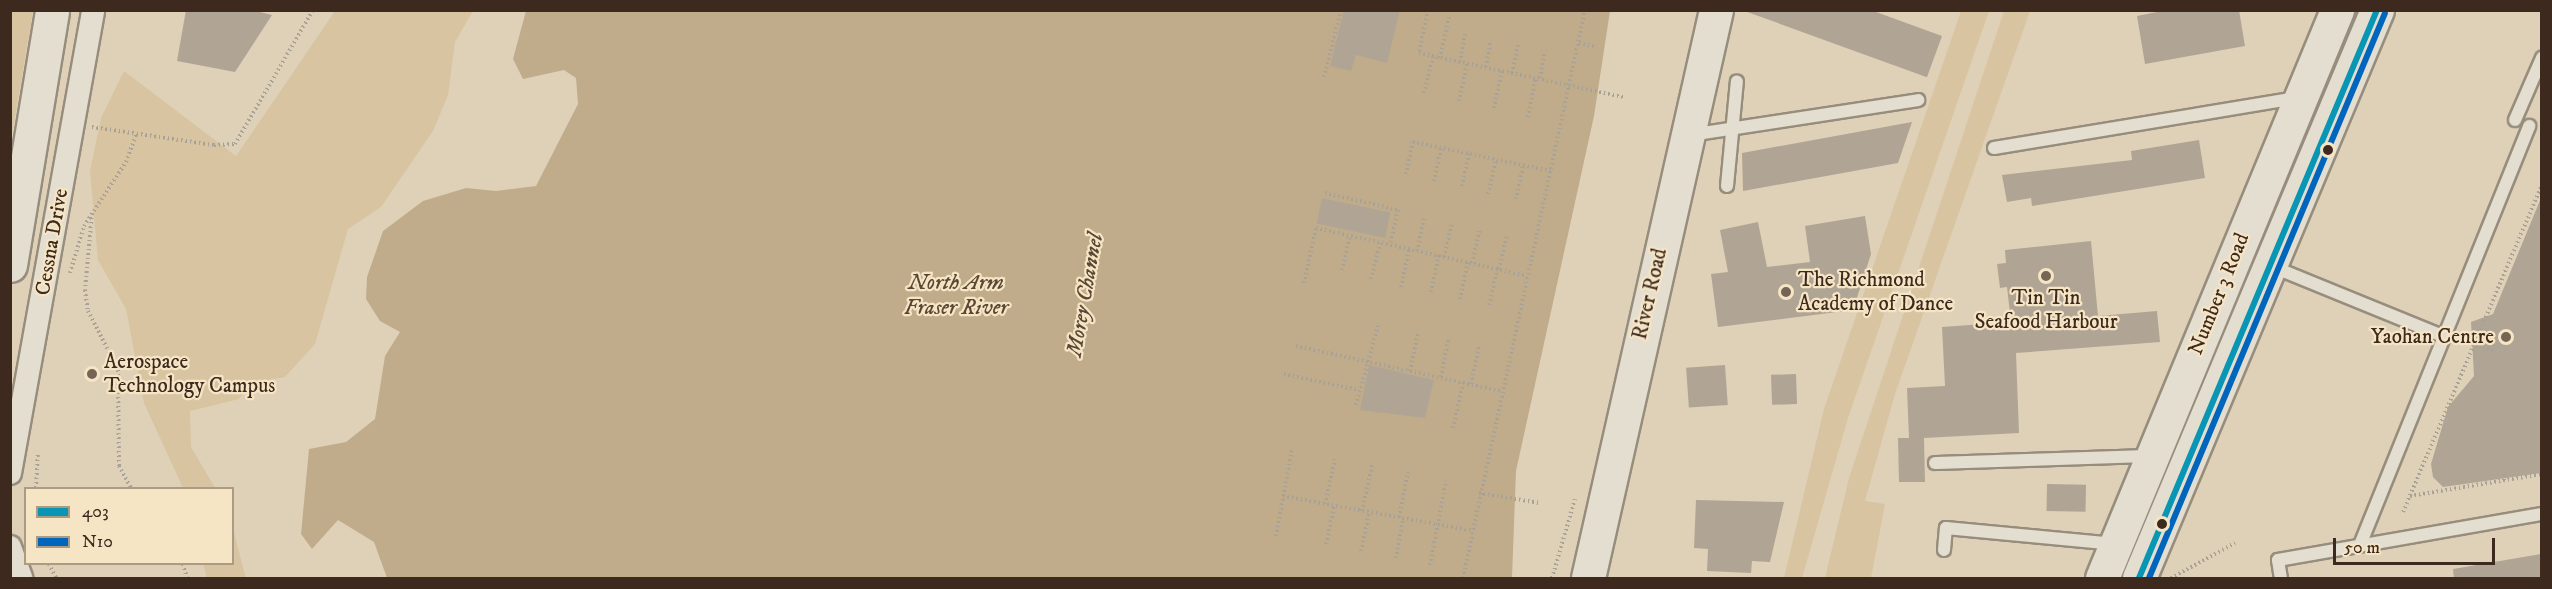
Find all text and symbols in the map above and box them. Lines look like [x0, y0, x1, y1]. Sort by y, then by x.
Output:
unlabelled marker [2322, 144, 2334, 156]
street label: Cessna Drive [30, 187, 74, 297]
street label: Number 3 Road [2183, 229, 2255, 359]
water label: Morey Channel [1061, 231, 1109, 359]
street label: River Road [1627, 246, 1673, 342]
place label: The Richmond Academy of Dance [1798, 267, 1953, 317]
water label: North Arm Fraser River [904, 269, 1008, 320]
marker: Tin Tin Seafood Harbour [2039, 269, 2053, 283]
marker: The Richmond Academy of Dance [1779, 285, 1793, 299]
place label: Tin Tin Seafood Harbour [1974, 285, 2118, 335]
place label: Yaohan Centre [2371, 324, 2494, 350]
marker: Yaohan Centre [2499, 330, 2513, 344]
place label: Aerospace Technology Campus [104, 349, 275, 399]
marker: Aerospace Technology Campus [85, 367, 99, 381]
legend [24, 487, 234, 565]
text: 403 [82, 501, 109, 523]
unlabelled marker [2156, 518, 2168, 530]
scale bar [2336, 526, 2498, 564]
text: N10 [82, 531, 113, 553]
text: 50 m [2344, 537, 2380, 559]

